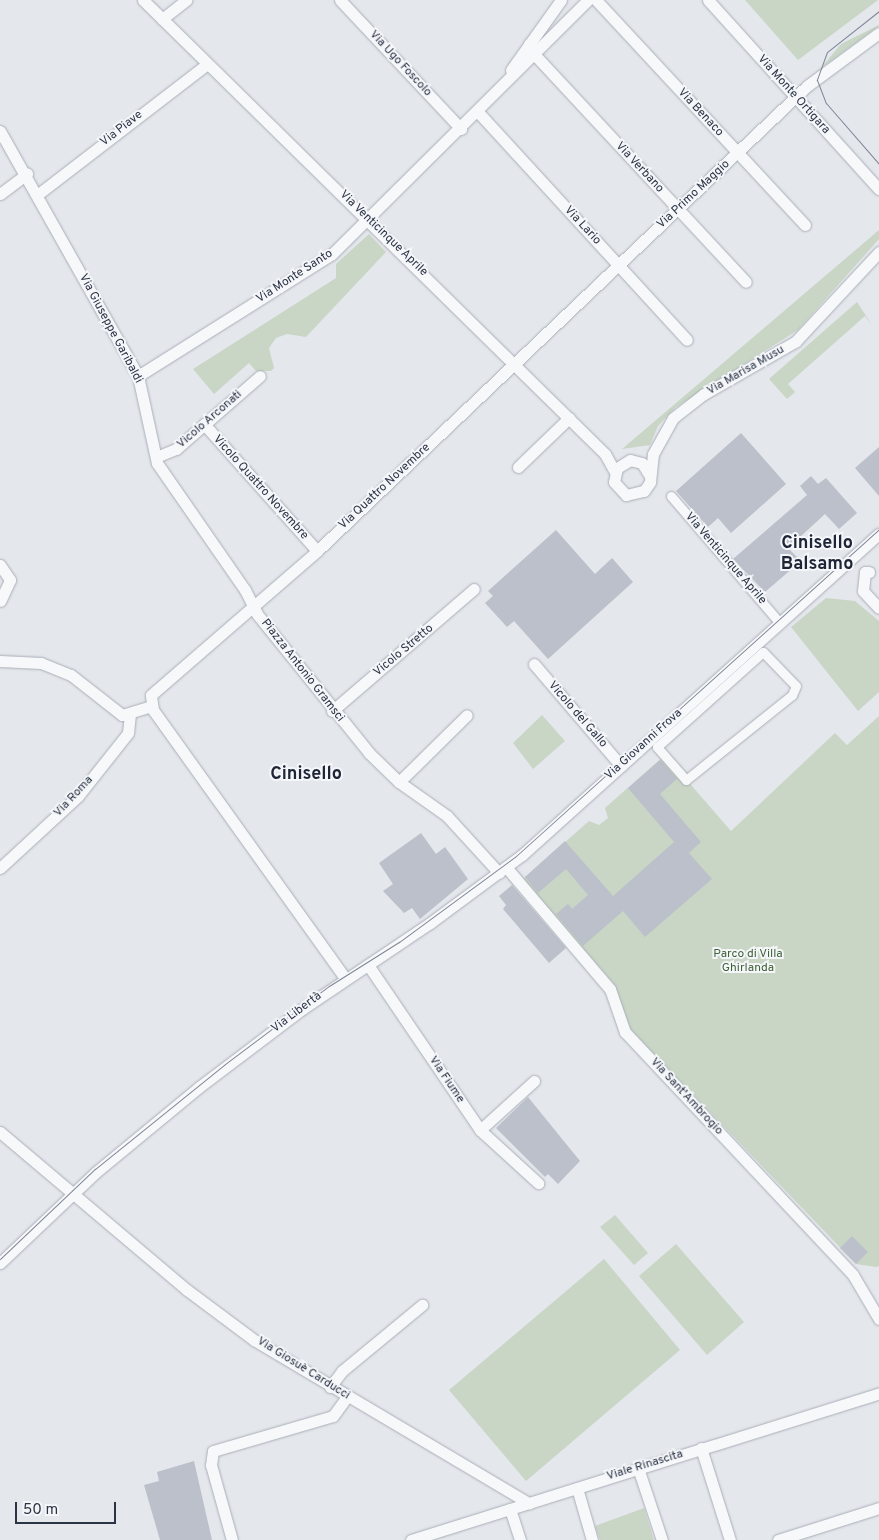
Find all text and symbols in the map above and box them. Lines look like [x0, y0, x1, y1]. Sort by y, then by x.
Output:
street label: Via Ugo Foscolo [366, 28, 434, 100]
street label: Via Monte Ortigara [754, 52, 832, 138]
street label: Via Benaco [674, 86, 726, 140]
street label: Via Piave [98, 108, 146, 150]
street label: Via Verbano [612, 139, 666, 197]
street label: Via Primo Maggio [655, 158, 733, 232]
street label: Via Venticinque Aprile [336, 188, 430, 280]
street label: Via Lario [561, 204, 603, 248]
street label: Via Monte Santo [254, 247, 336, 307]
street label: Via Giuseppe Garibaldi [75, 272, 145, 386]
street label: Via Marisa Musu [705, 343, 787, 399]
street label: Vicolo Arconati [174, 388, 246, 452]
street label: Vicolo Quattro Novembre [209, 433, 311, 543]
street label: Via Quattro Novembre [336, 441, 434, 533]
street label: Via Venticinque Aprile [681, 510, 769, 608]
district label: Cinisello Balsamo [781, 534, 853, 576]
street label: Piazza Antonio Gramsci [257, 616, 347, 726]
street label: Vicolo Stretto [371, 622, 437, 680]
street label: Vicolo del Gallo [544, 679, 610, 751]
street label: Via Giovanni Frova [602, 707, 686, 783]
district label: Cinisello [270, 764, 342, 786]
street label: Via Roma [51, 773, 97, 821]
park label: Parco di Villa Ghirlanda [713, 948, 783, 976]
street label: Via Libertà [269, 990, 325, 1036]
street label: Via Fiume [425, 1054, 467, 1106]
street label: Via Sant'Ambrogio [647, 1055, 725, 1139]
street label: Via Giosuè Carducci [254, 1335, 352, 1403]
street label: Viale Rinascita [605, 1448, 685, 1484]
scale bar [18, 1492, 119, 1524]
text: 50 m [23, 1501, 58, 1520]

